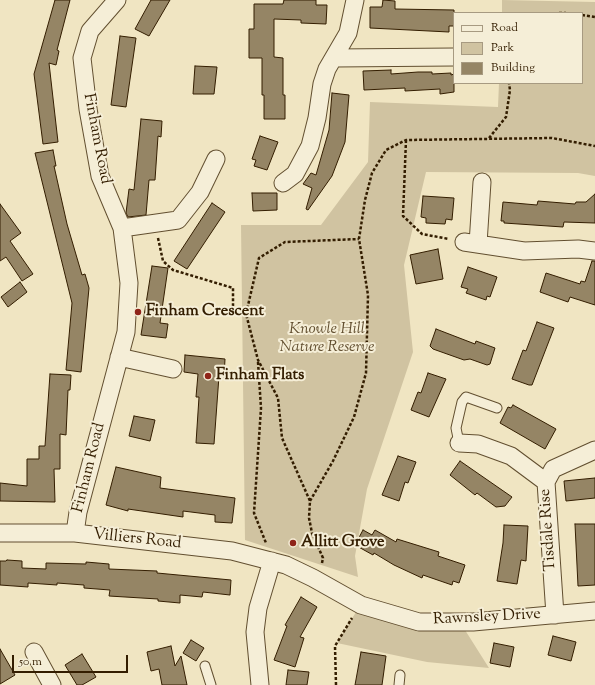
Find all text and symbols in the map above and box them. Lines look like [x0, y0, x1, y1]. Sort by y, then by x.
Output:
legend [453, 12, 583, 84]
text: Road [491, 19, 518, 37]
text: Park [491, 39, 514, 57]
text: Building [491, 59, 535, 77]
street label: Finham Road [78, 92, 114, 186]
place label: Finham Crescent [146, 302, 264, 322]
marker: Finham Crescent [133, 307, 143, 317]
park label: Knowle Hill Nature Reserve [280, 320, 374, 358]
place label: Finham Flats [216, 366, 304, 386]
marker: Finham Flats [203, 371, 213, 381]
street label: Finham Road [70, 421, 110, 515]
street label: Tisdale Rise [537, 488, 561, 572]
street label: Villiers Road [92, 526, 182, 554]
place label: Allitt Grove [301, 533, 384, 553]
marker: Allitt Grove [288, 538, 298, 548]
street label: Rawnsley Drive [433, 606, 541, 630]
scale bar [14, 647, 130, 673]
text: 50 m [19, 653, 42, 671]

